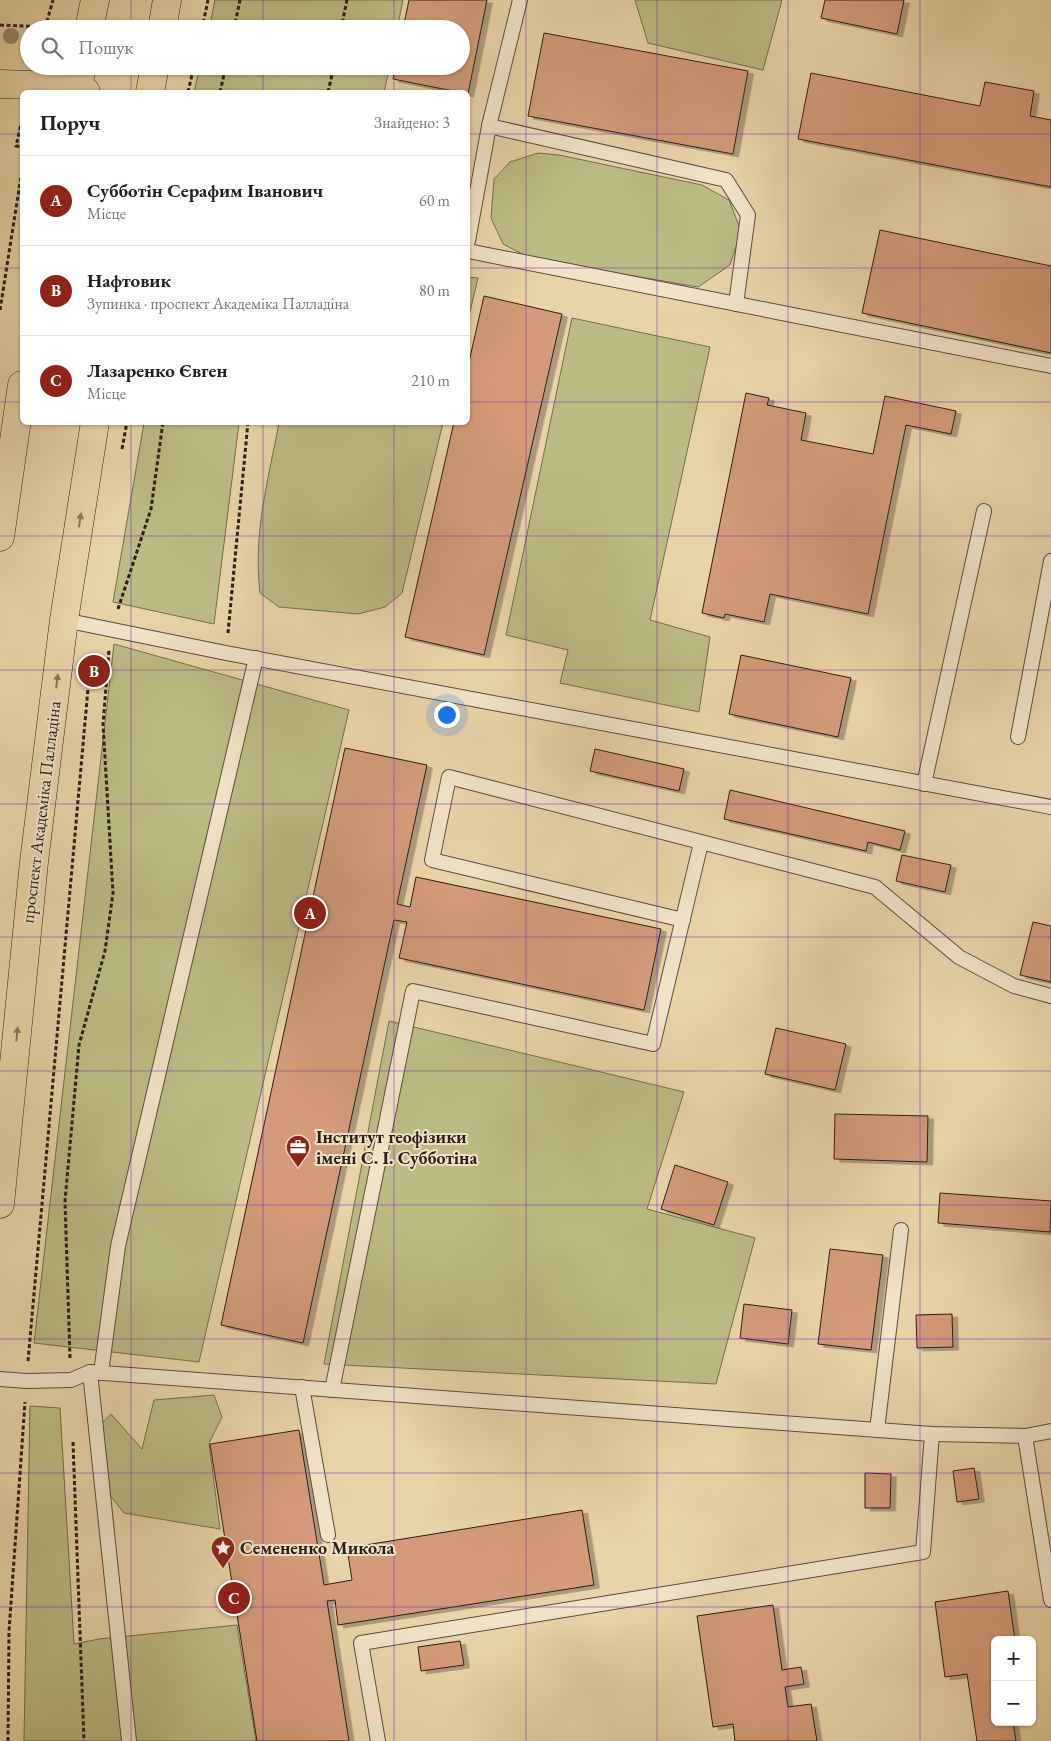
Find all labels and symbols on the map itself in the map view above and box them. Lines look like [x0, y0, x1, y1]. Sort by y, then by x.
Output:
one-way arrow [76, 512, 84, 528]
pin: B [78, 652, 110, 690]
one-way arrow [53, 673, 61, 689]
street label: проспект Академіка Палладіна [15, 699, 66, 924]
your location [434, 702, 460, 728]
pin: A [294, 894, 326, 932]
one-way arrow [13, 1025, 21, 1041]
place label: Інститут геофізики імені С. І. Субботіна [316, 1125, 477, 1169]
office icon: Інститут геофізики імені С. І. Субботіна [285, 1134, 311, 1168]
place icon: Семененко Микола [210, 1535, 236, 1569]
place label: Семененко Микола [240, 1536, 394, 1559]
pin: C [218, 1579, 250, 1617]

